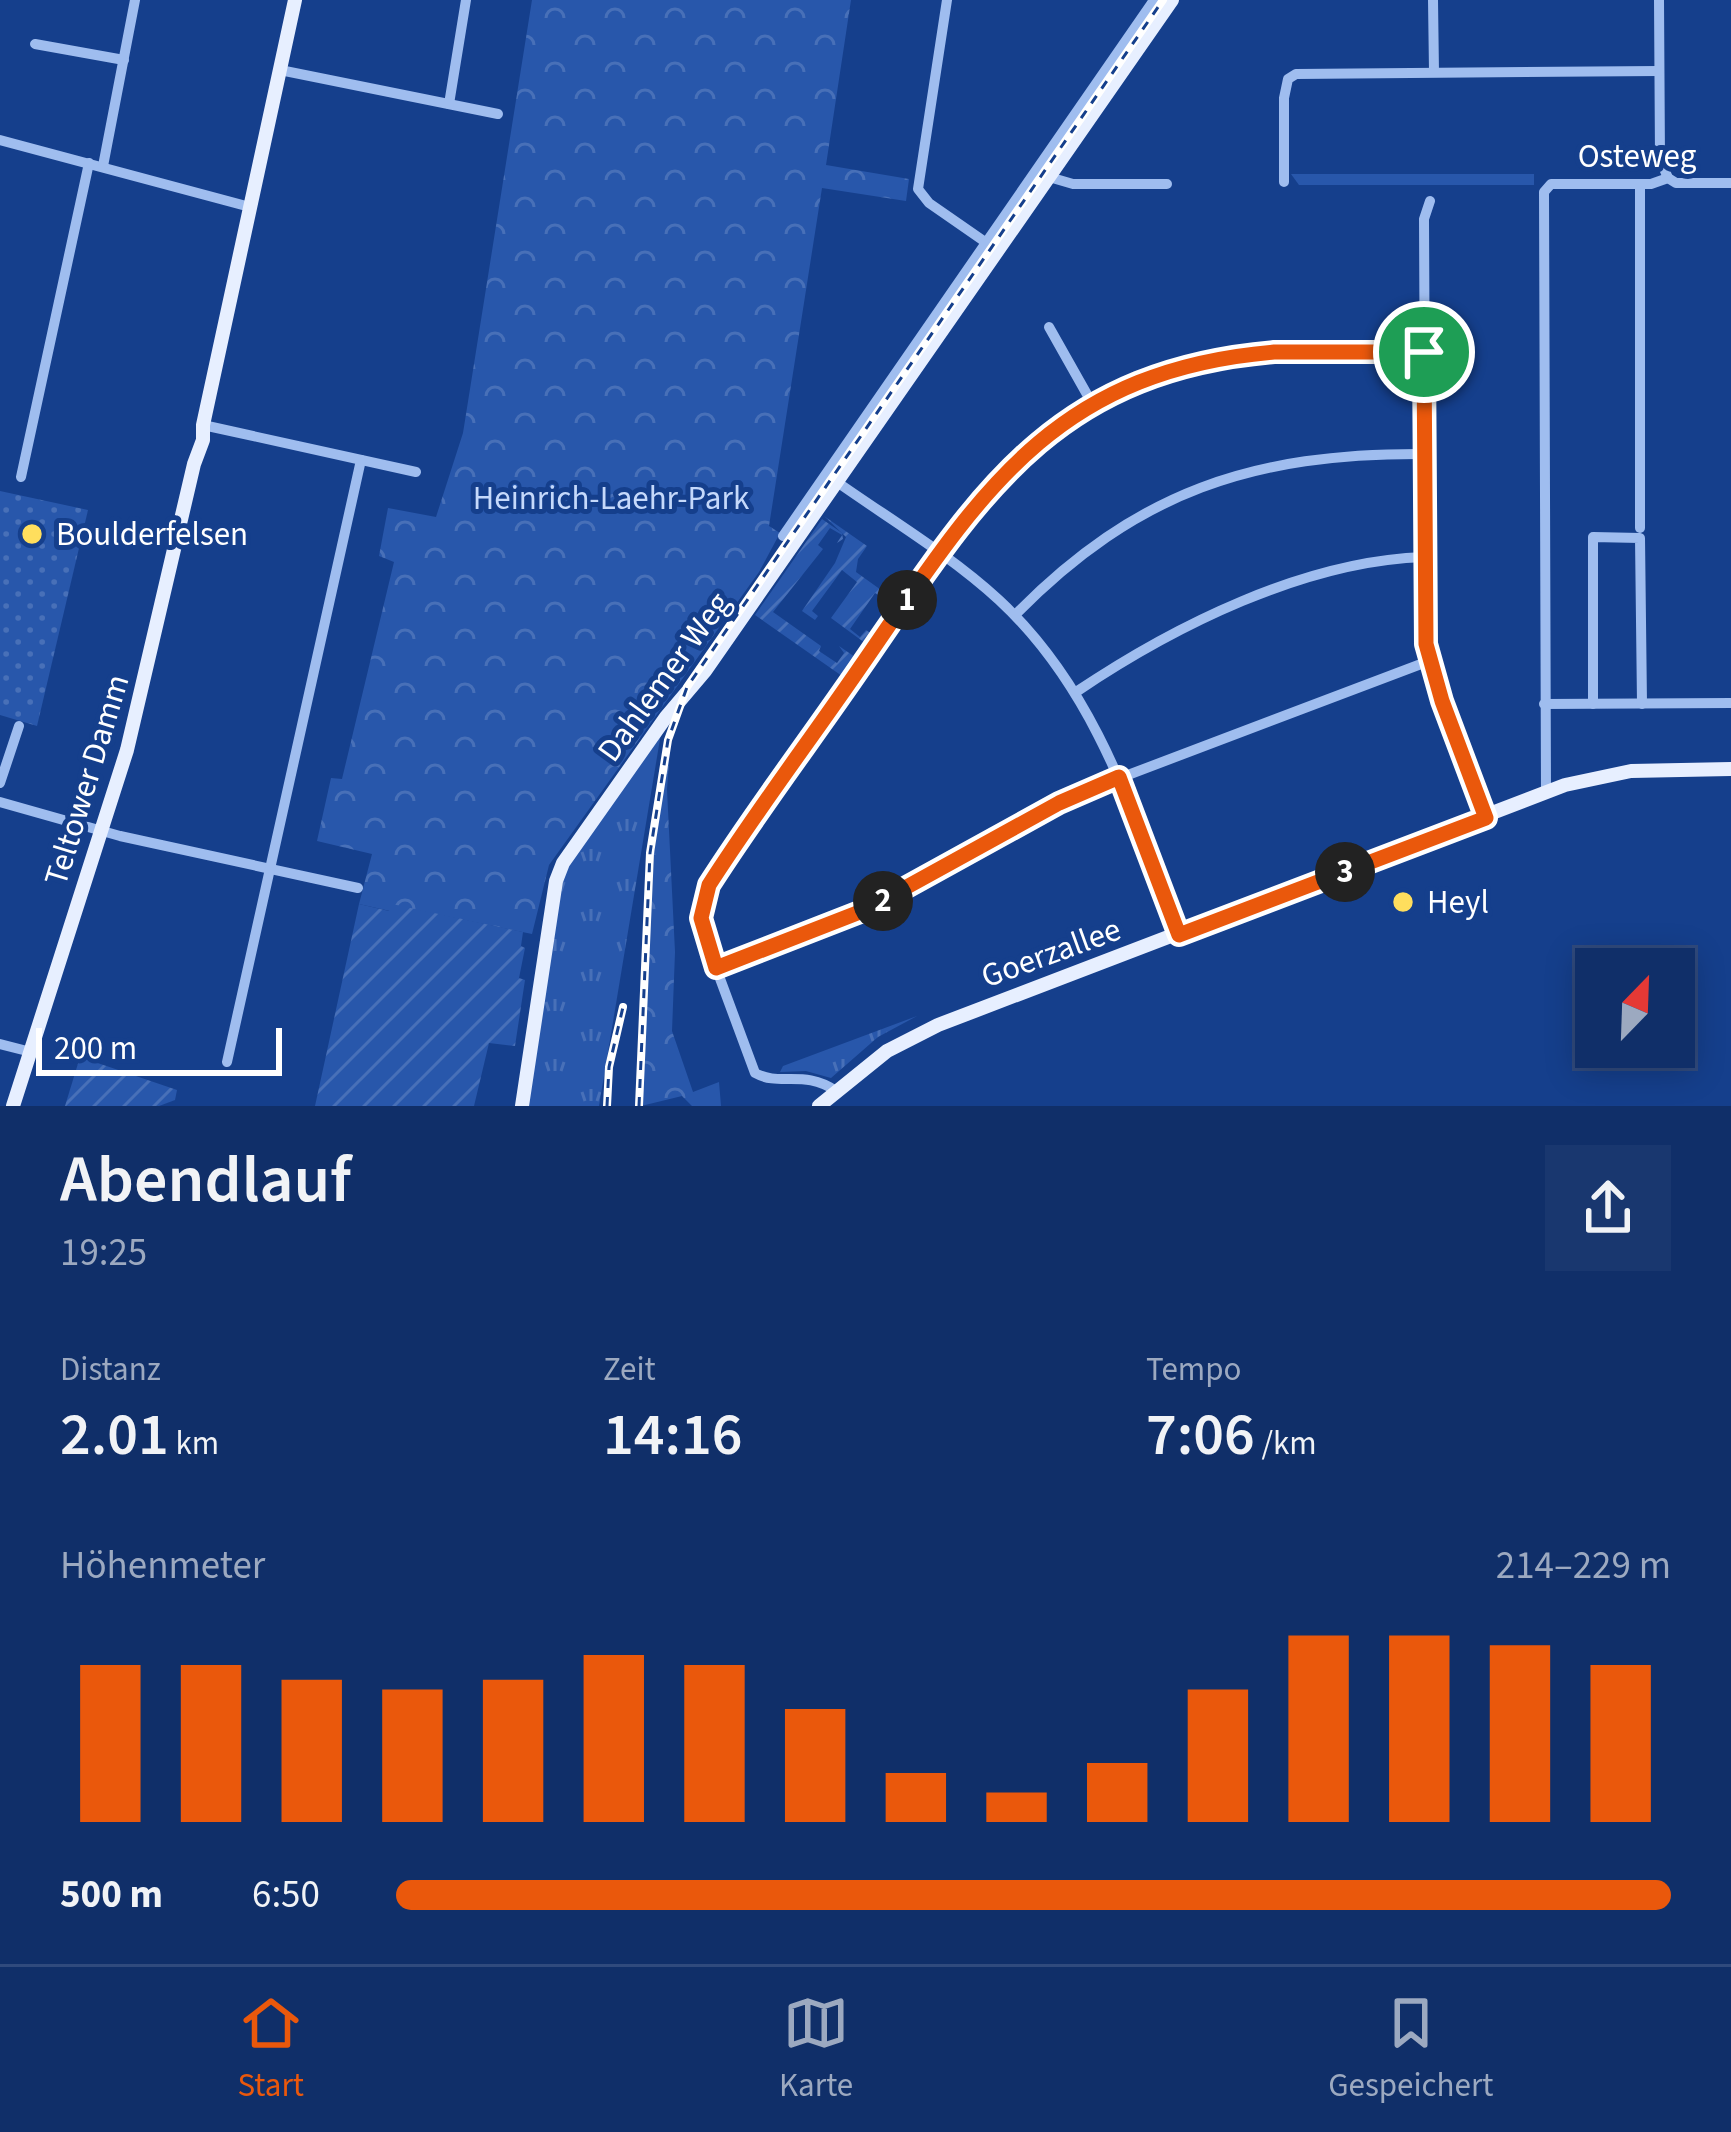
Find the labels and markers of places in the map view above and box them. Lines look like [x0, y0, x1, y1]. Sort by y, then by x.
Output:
pin [1373, 301, 1475, 403]
place label: Boulderfelsen [56, 511, 248, 558]
marker: Boulderfelsen [19, 521, 45, 547]
pin: 1 [877, 570, 937, 630]
pin: 3 [1315, 842, 1375, 902]
pin: 2 [853, 871, 913, 931]
place label: Heyl [1427, 879, 1489, 926]
marker: Heyl [1390, 889, 1416, 915]

